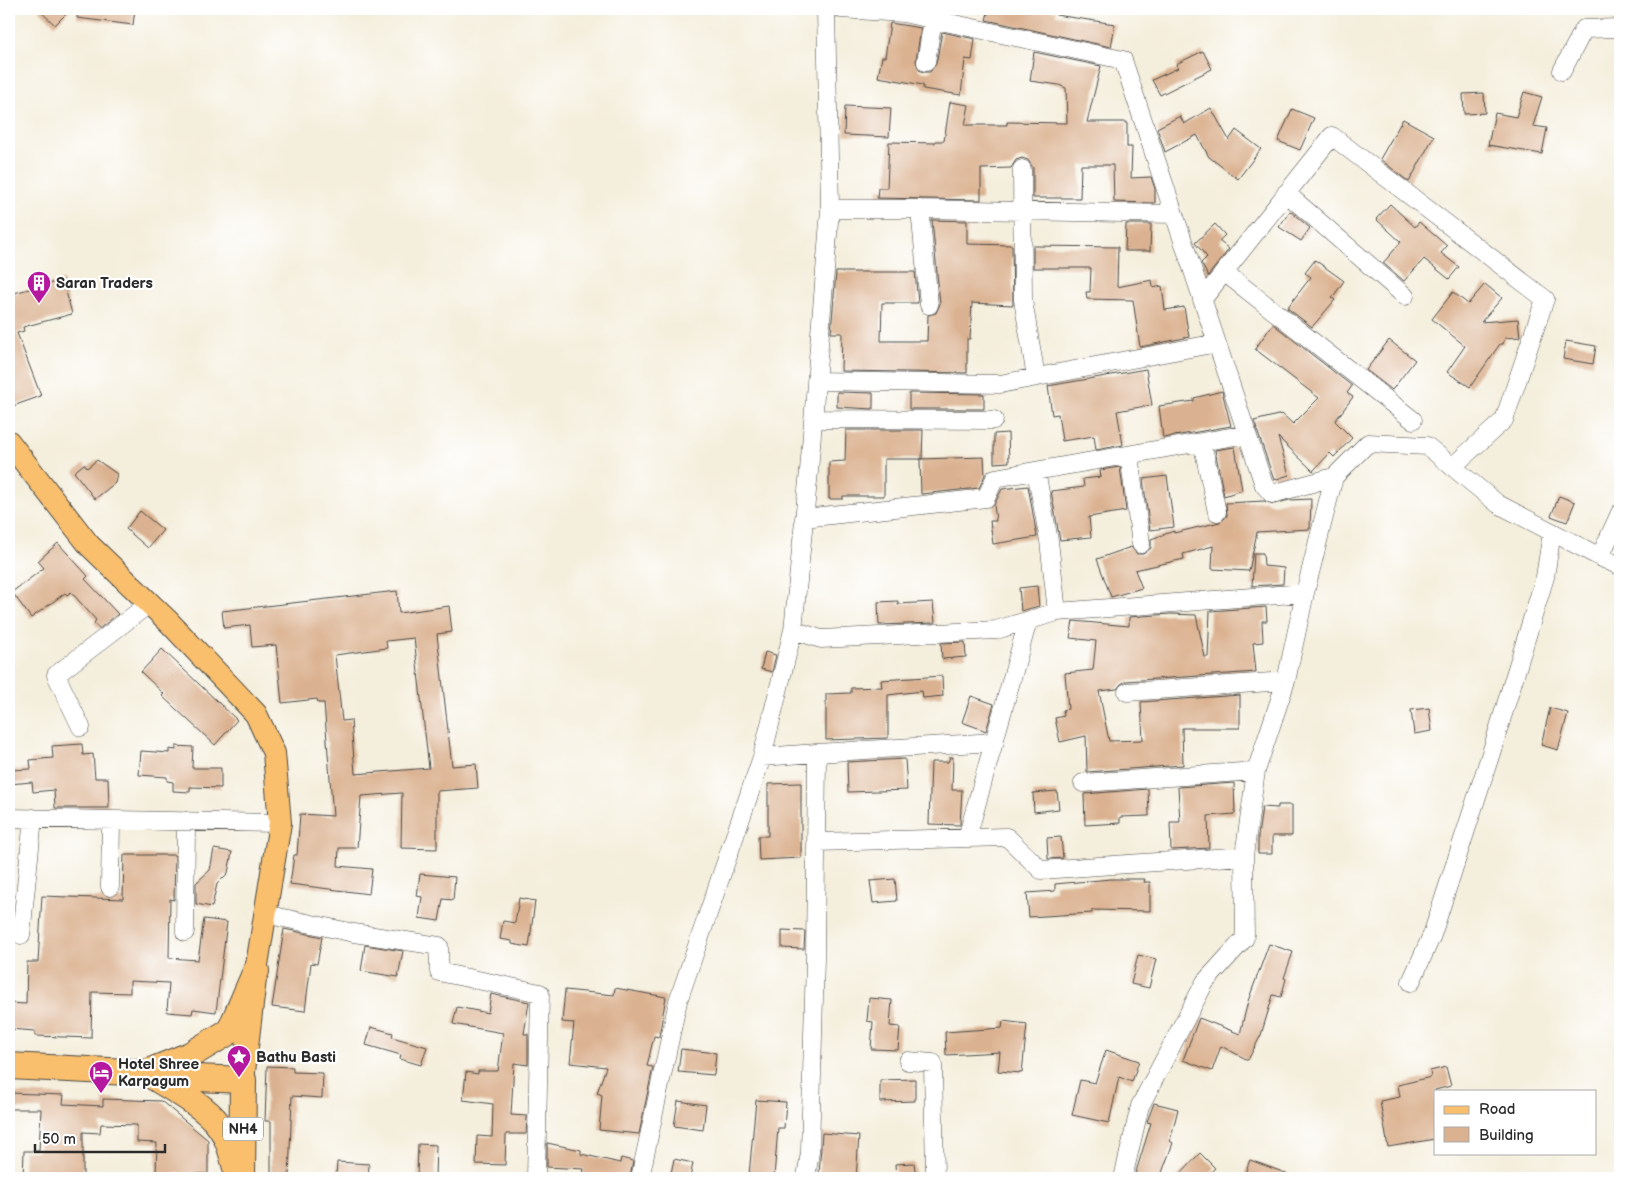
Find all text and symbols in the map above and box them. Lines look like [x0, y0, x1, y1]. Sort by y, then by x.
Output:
building icon: Saran Traders [26, 270, 52, 304]
place label: Saran Traders [56, 274, 153, 293]
place icon: Bathu Basti [226, 1044, 252, 1078]
place label: Bathu Basti [256, 1048, 336, 1067]
place label: Hotel Shree Karpagum [118, 1055, 199, 1091]
hotel icon: Hotel Shree Karpagum [88, 1060, 114, 1094]
legend [1434, 1090, 1596, 1154]
text: Road [1479, 1100, 1515, 1119]
road number: NH4 [223, 1118, 263, 1140]
scale bar [35, 1122, 165, 1154]
text: Building [1479, 1126, 1534, 1145]
text: 50 m [42, 1130, 76, 1149]

